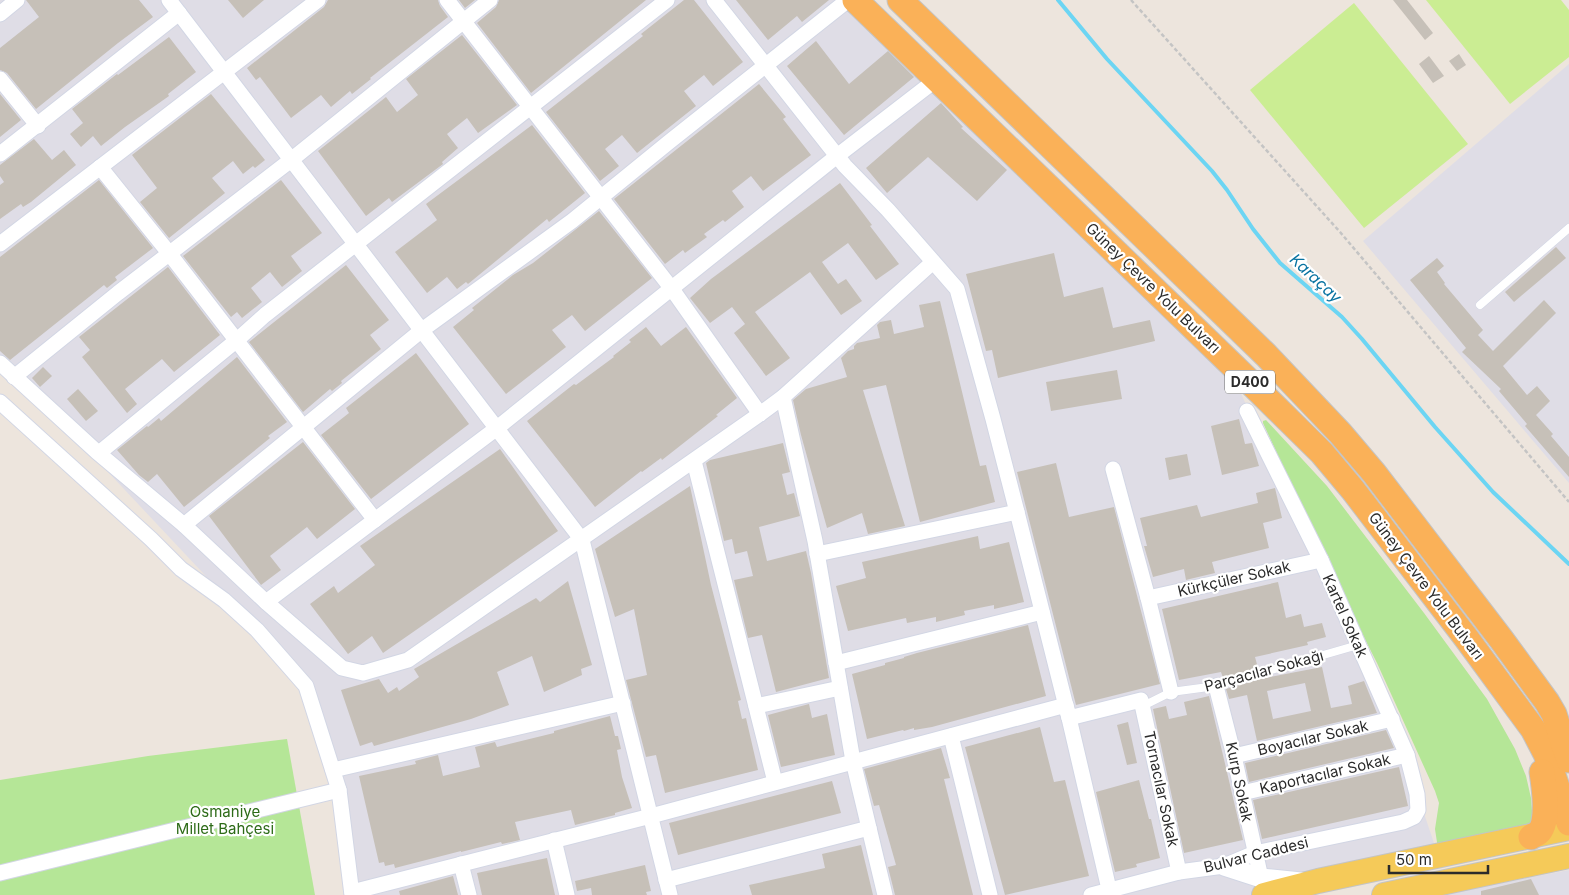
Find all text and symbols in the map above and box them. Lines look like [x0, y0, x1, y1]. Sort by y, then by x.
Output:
street label: Güney Çevre Yolu Bulvarı [1082, 218, 1225, 357]
water label: Karaçay [1286, 249, 1347, 308]
road number: D400 [1225, 371, 1275, 394]
street label: Güney Çevre Yolu Bulvarı [1365, 508, 1488, 663]
street label: Kürkçüler Sokak [1176, 556, 1293, 601]
street label: Kartel Sokak [1319, 571, 1373, 661]
street label: Parçacılar Sokağı [1202, 645, 1326, 696]
street label: Boyacılar Sokak [1256, 715, 1371, 759]
street label: Tornacılar Sokak [1140, 729, 1183, 849]
street label: Kurp Sokak [1222, 740, 1257, 824]
street label: Kaportacılar Sokak [1258, 749, 1393, 798]
park label: Osmaniye Millet Bahçesi [176, 802, 274, 838]
street label: Bulvar Caddesi [1202, 832, 1310, 877]
scale bar [1389, 842, 1488, 874]
text: 50 m [1396, 850, 1432, 869]

